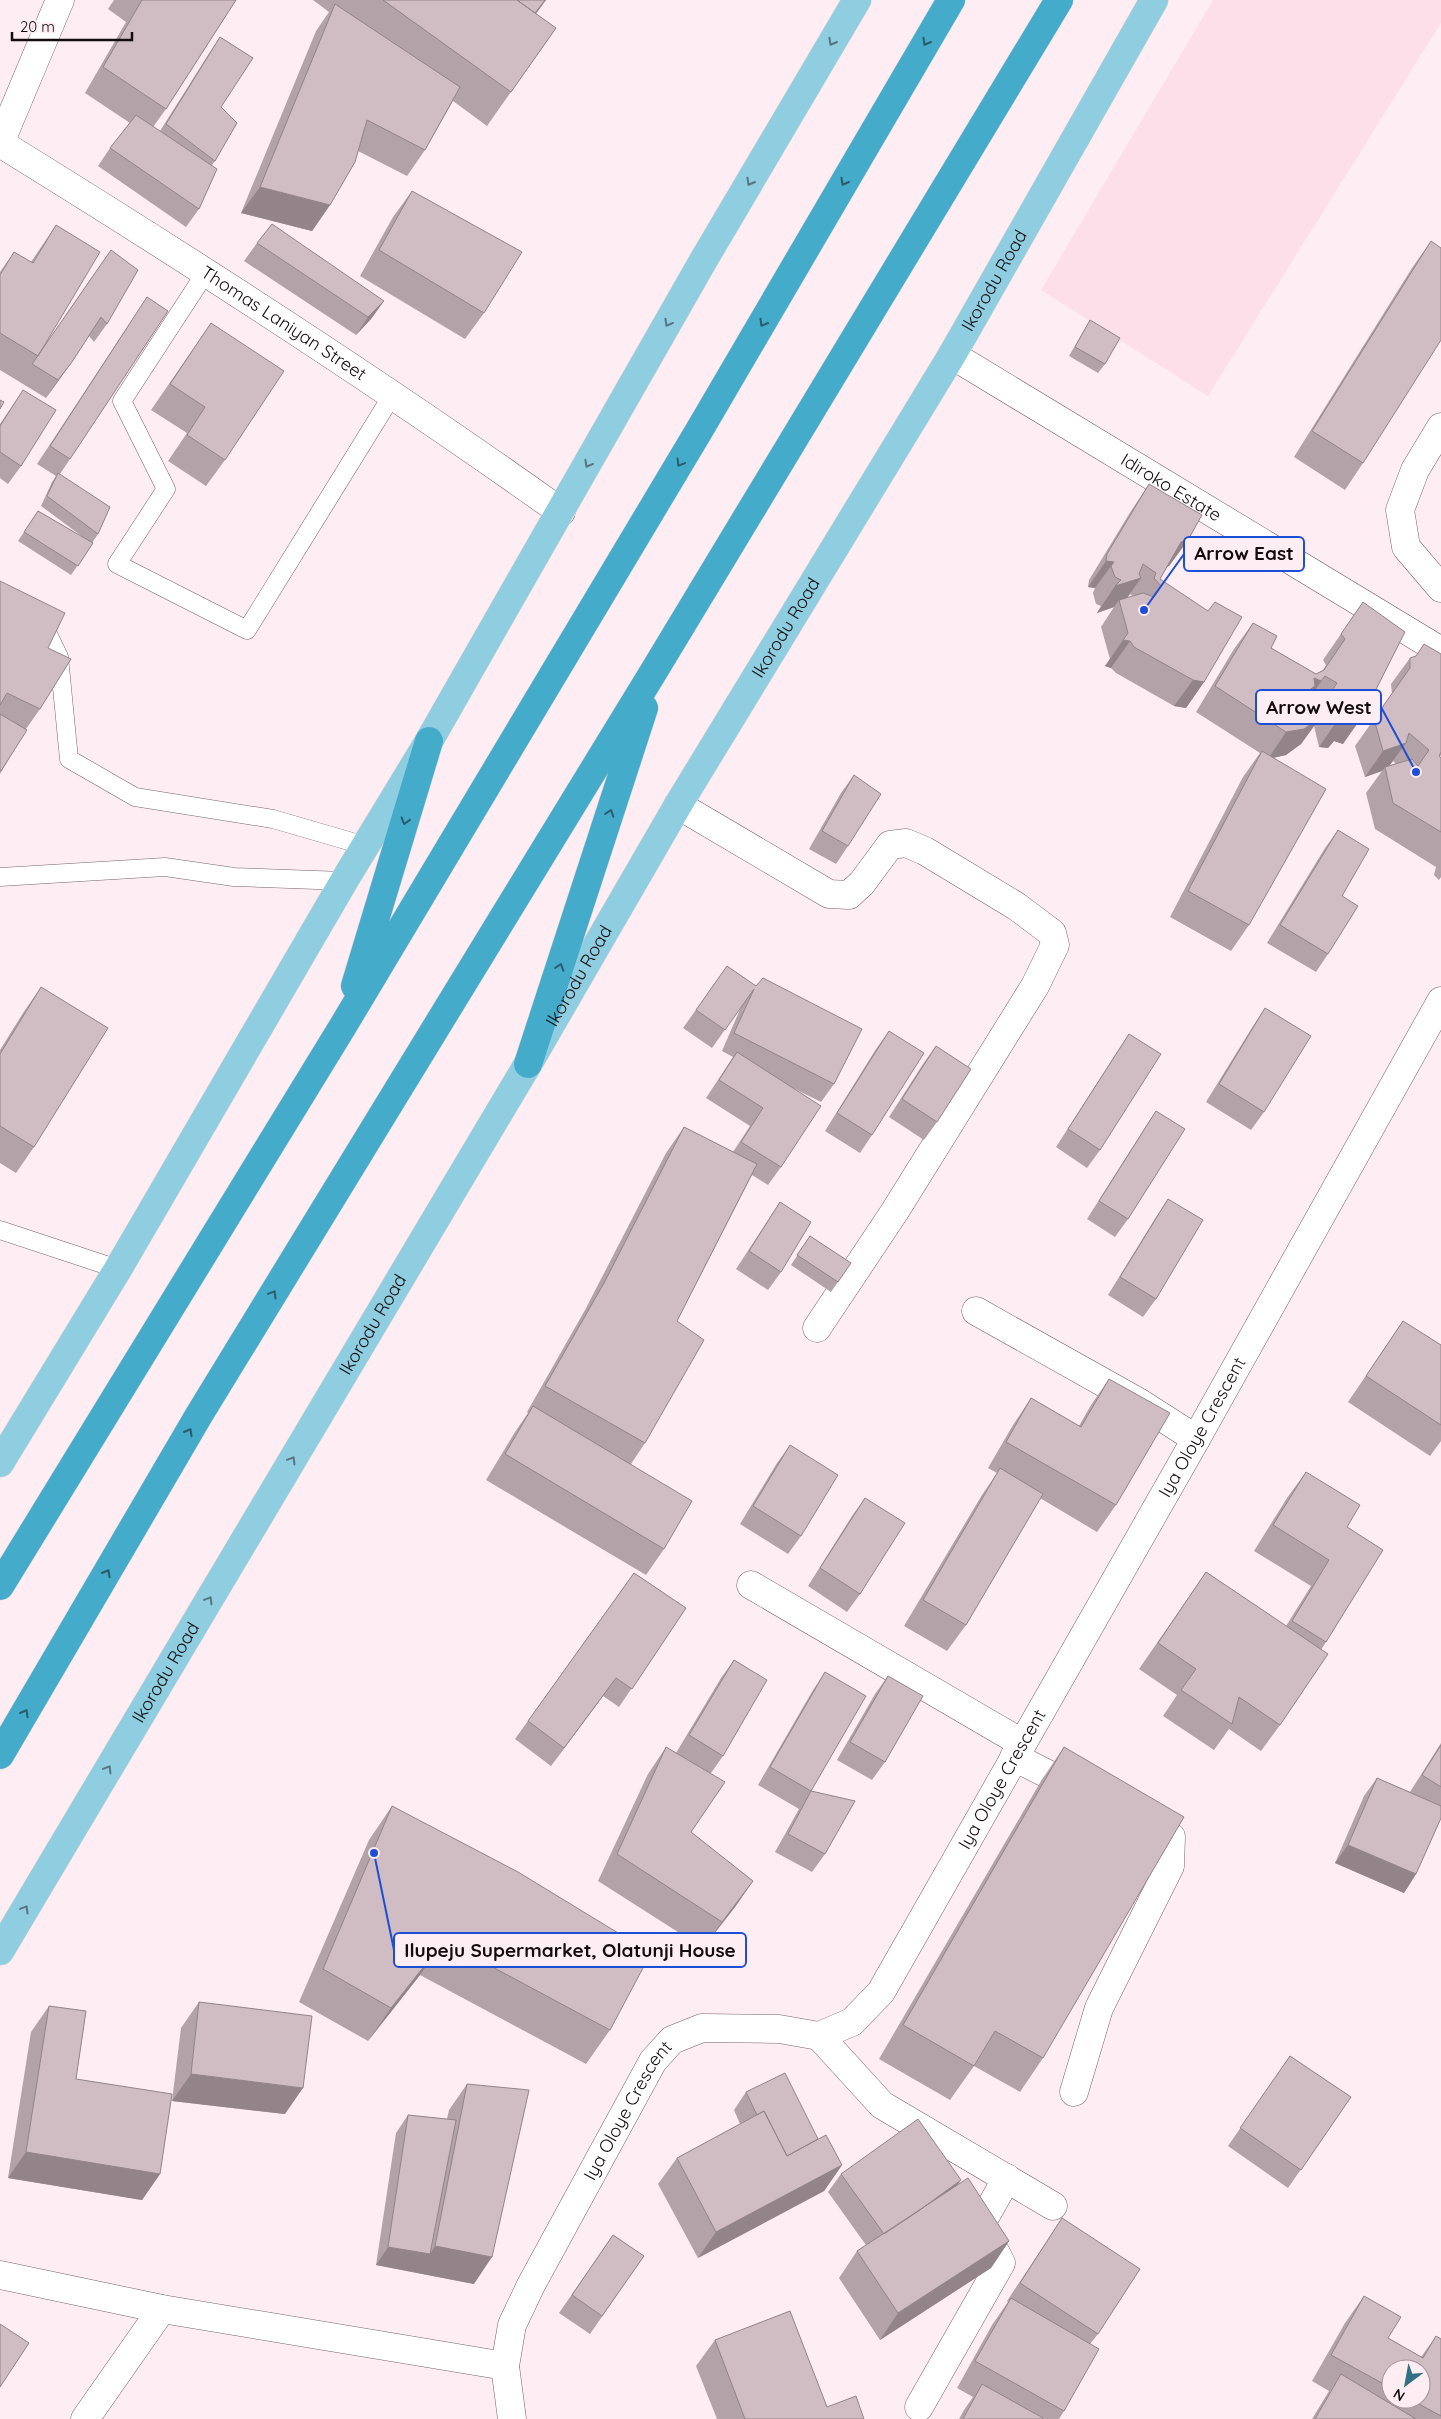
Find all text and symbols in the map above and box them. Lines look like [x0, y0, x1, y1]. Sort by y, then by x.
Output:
scale bar [12, 10, 132, 42]
text: 20 m [20, 17, 55, 36]
one-way arrow [828, 37, 838, 46]
one-way arrow [923, 37, 933, 46]
one-way arrow [746, 177, 756, 186]
one-way arrow [841, 177, 851, 186]
street label: Ikorodu Road [956, 226, 1032, 335]
street label: Thomas Laniyan Street [197, 260, 371, 385]
one-way arrow [665, 317, 675, 326]
one-way arrow [759, 317, 769, 326]
street label: Idiroko Estate [1117, 448, 1226, 526]
one-way arrow [677, 457, 687, 466]
one-way arrow [585, 459, 595, 468]
callout: Arrow East [1184, 537, 1304, 571]
text: Arrow East [1194, 541, 1294, 565]
street label: Ikorodu Road [746, 573, 825, 682]
callout: Arrow West [1256, 690, 1381, 724]
text: Arrow West [1266, 695, 1372, 719]
one-way arrow [604, 809, 614, 818]
one-way arrow [401, 817, 411, 825]
street label: Ikorodu Road [540, 921, 617, 1030]
one-way arrow [554, 964, 564, 972]
street label: Ikorodu Road [334, 1270, 411, 1379]
one-way arrow [267, 1290, 277, 1299]
street label: Iya Oloye Crescent [1153, 1353, 1251, 1501]
one-way arrow [182, 1429, 192, 1438]
one-way arrow [286, 1456, 296, 1465]
one-way arrow [100, 1569, 110, 1578]
one-way arrow [203, 1596, 213, 1605]
street label: Ikorodu Road [126, 1618, 204, 1727]
street label: Iya Oloye Crescent [953, 1705, 1051, 1853]
one-way arrow [18, 1709, 28, 1718]
one-way arrow [101, 1766, 111, 1775]
one-way arrow [18, 1905, 28, 1914]
callout: Ilupeju Supermarket, Olatunji House [394, 1933, 746, 1967]
text: Ilupeju Supermarket, Olatunji House [404, 1938, 736, 1962]
street label: Iya Oloye Crescent [578, 2036, 677, 2184]
north arrow [1381, 2359, 1431, 2409]
text: N [1390, 2385, 1408, 2405]

